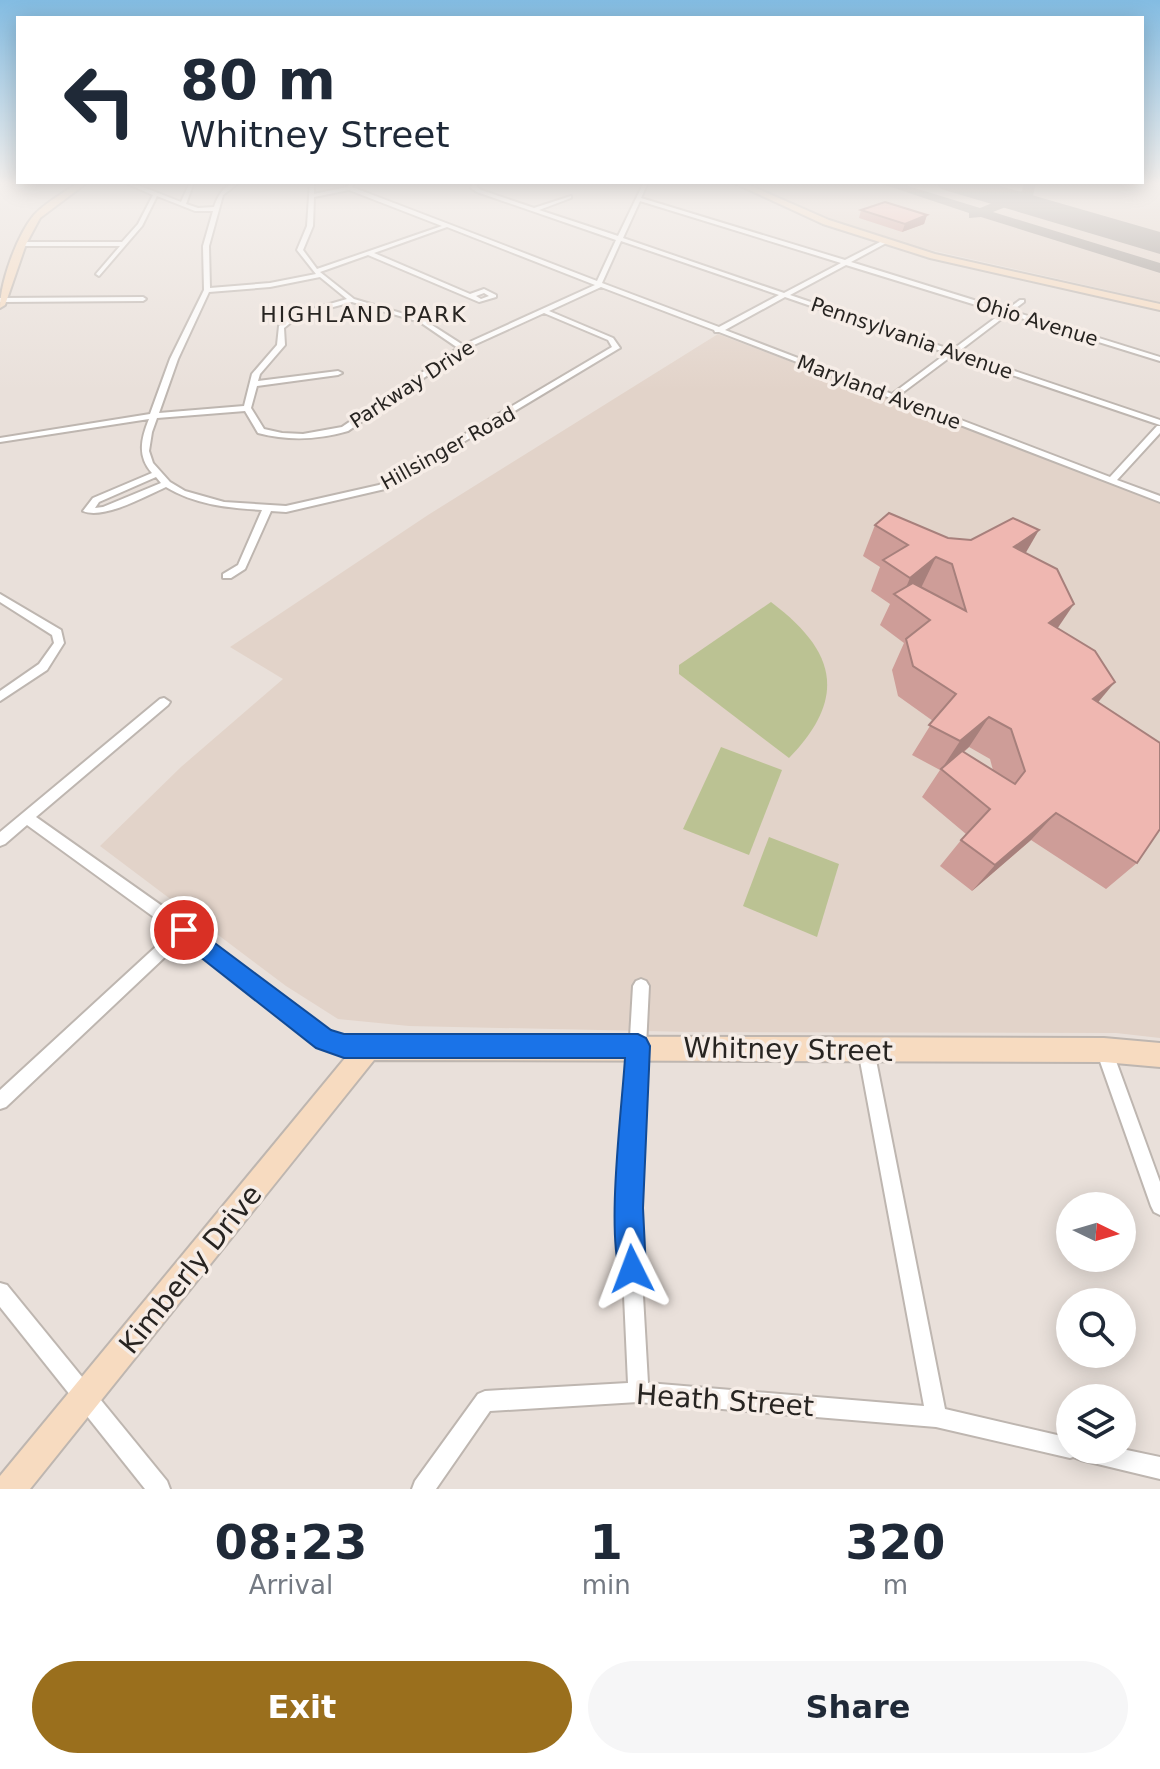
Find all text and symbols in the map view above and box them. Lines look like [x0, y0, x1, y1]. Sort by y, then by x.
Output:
text: 80 m [180, 47, 336, 112]
icon: left [48, 48, 152, 152]
text: Whitney Street [180, 114, 450, 155]
street label: Ohio Avenue [973, 291, 1101, 351]
street label: Pennsylvania Avenue [808, 292, 1016, 384]
district label: HIGHLAND PARK [260, 302, 468, 327]
street label: Parkway Drive [345, 335, 479, 433]
street label: Maryland Avenue [794, 350, 964, 434]
street label: Hillsinger Road [377, 401, 519, 495]
pin [150, 896, 218, 964]
icon: arrive [162, 908, 206, 952]
street label: Whitney Street [683, 1031, 893, 1068]
street label: Kimberly Drive [112, 1178, 269, 1360]
north arrow [1056, 1192, 1136, 1272]
map controls [1056, 1192, 1136, 1464]
position arrow [590, 1227, 674, 1311]
button: search [1056, 1288, 1136, 1368]
street label: Heath Street [635, 1378, 815, 1423]
button: layers [1056, 1384, 1136, 1464]
text: 08:23 [214, 1514, 367, 1570]
text: 1 [590, 1514, 623, 1570]
text: 320 [845, 1514, 945, 1570]
text: Arrival [249, 1570, 333, 1600]
text: min [582, 1570, 631, 1600]
text: m [883, 1570, 908, 1600]
button: Exit [32, 1661, 572, 1753]
button: Share [588, 1661, 1128, 1753]

